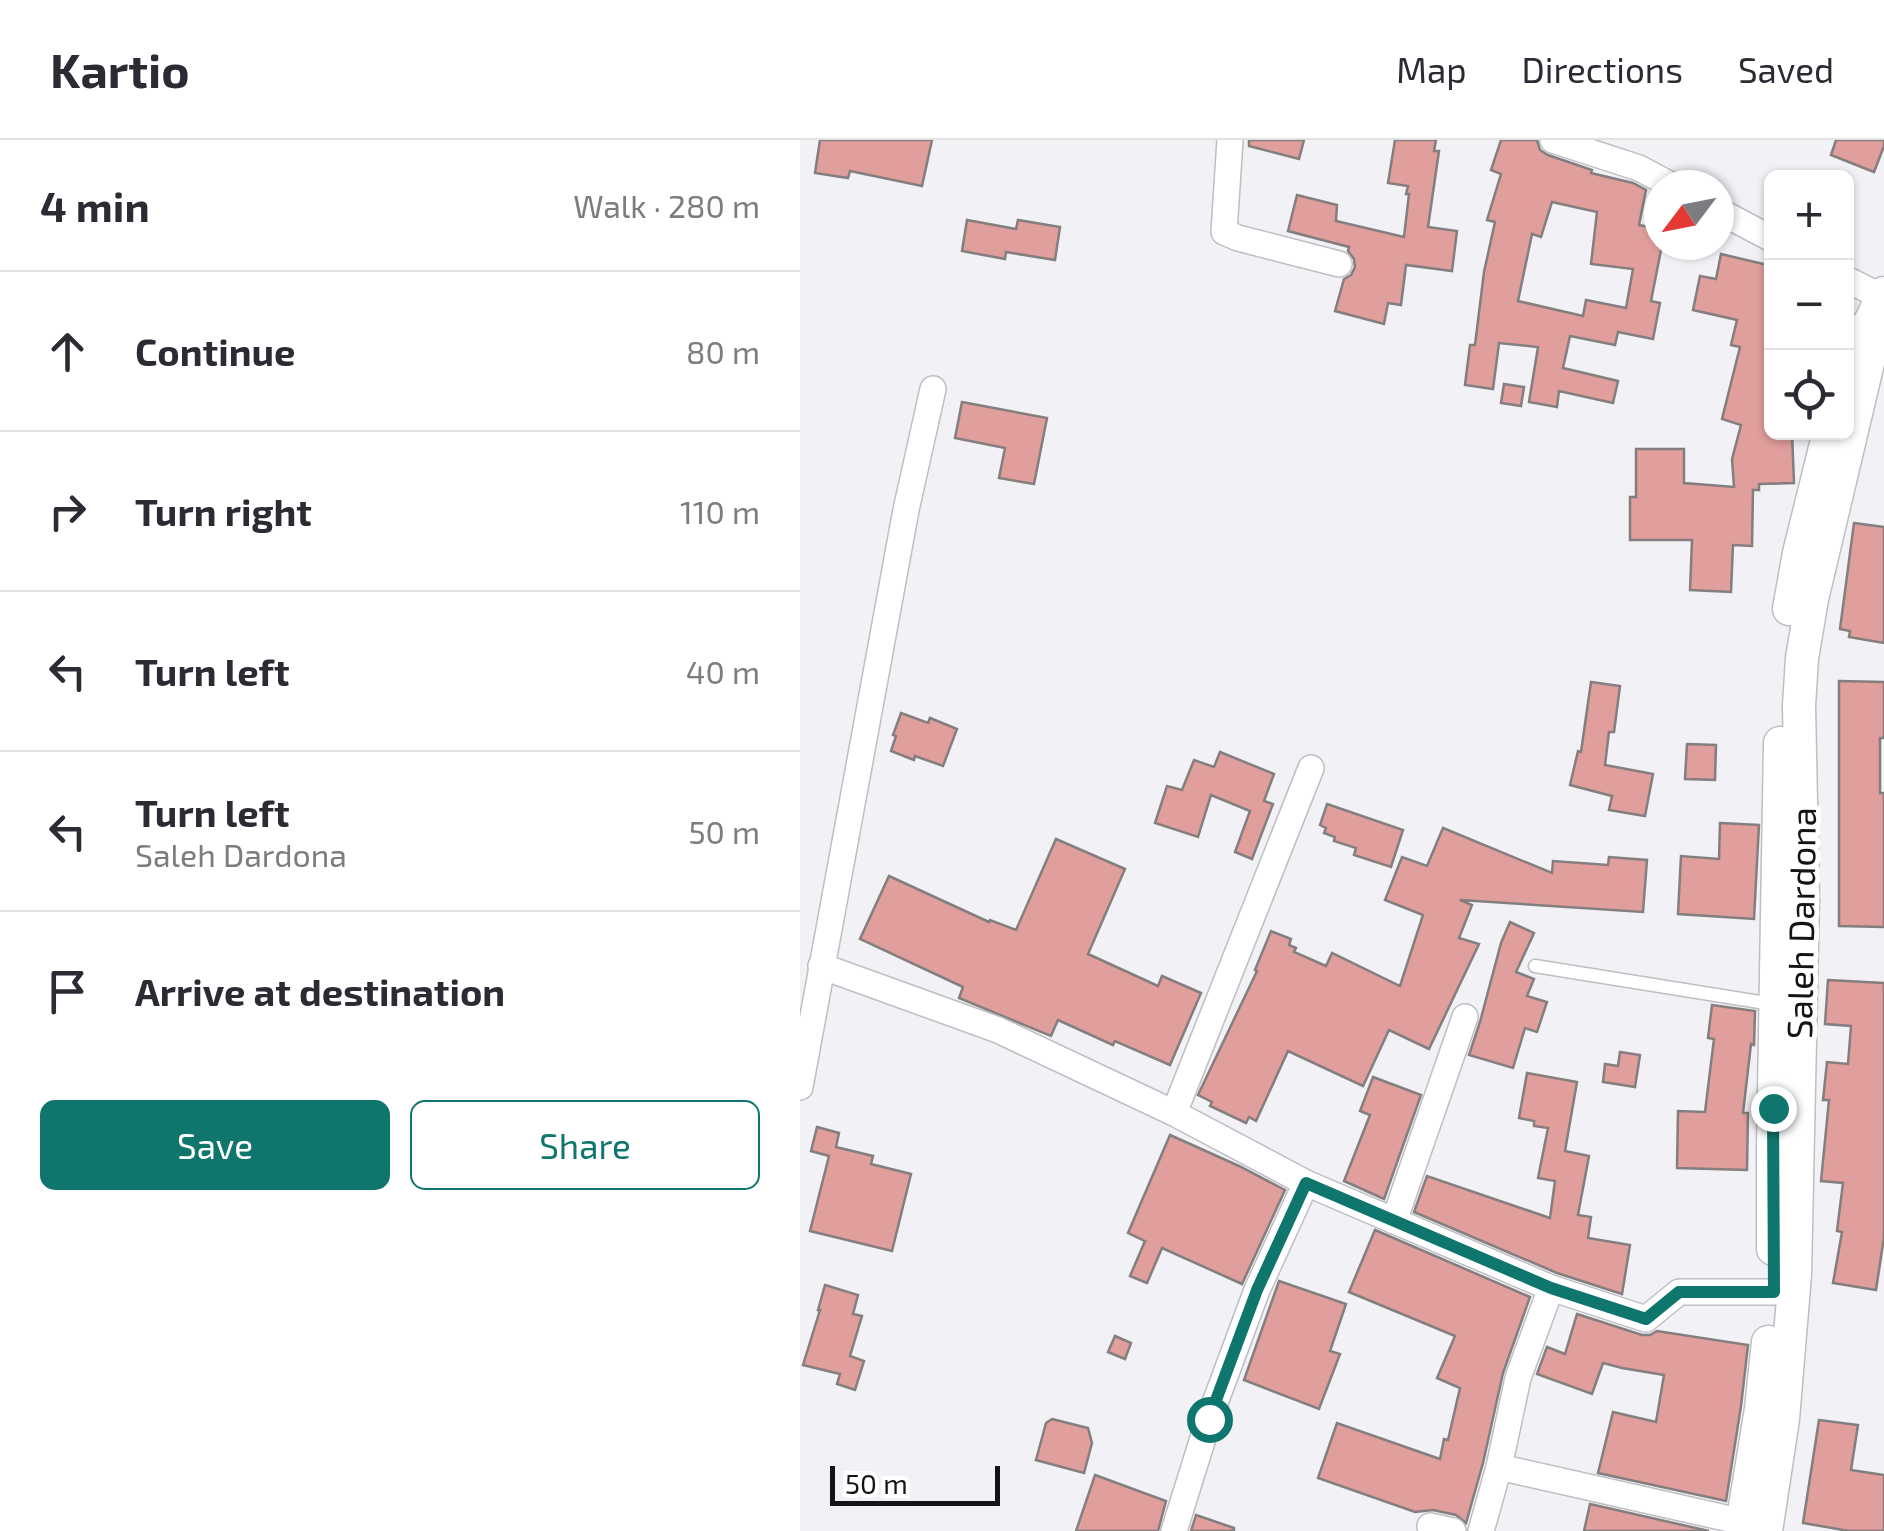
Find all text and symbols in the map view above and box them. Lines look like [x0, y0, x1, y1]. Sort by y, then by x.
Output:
text: Kartio [50, 40, 190, 98]
text: Map [1396, 48, 1467, 90]
text: Directions [1522, 48, 1683, 90]
text: Saved [1738, 48, 1834, 90]
north arrow [1644, 170, 1734, 260]
map controls [1764, 170, 1854, 440]
button: + [1764, 170, 1854, 260]
text: 4 min [40, 180, 150, 230]
text: Walk · 280 m [573, 186, 760, 224]
button: − [1764, 260, 1854, 350]
icon: ahead [40, 324, 95, 379]
text: Continue [135, 328, 295, 374]
text: 80 m [686, 332, 760, 370]
button: locate [1764, 350, 1854, 440]
icon: right [40, 484, 95, 539]
text: Turn right [135, 488, 312, 534]
text: 110 m [680, 492, 760, 530]
icon: left [40, 644, 95, 699]
text: Turn left [135, 648, 290, 694]
text: 40 m [686, 652, 760, 690]
text: Turn left [135, 789, 290, 835]
icon: left [40, 804, 95, 859]
street label: Saleh Dardona [1777, 807, 1823, 1039]
text: 50 m [688, 812, 760, 850]
text: Saleh Dardona [135, 835, 347, 873]
icon: arrive [40, 964, 95, 1019]
text: Arrive at destination [135, 968, 505, 1014]
route end [1751, 1086, 1797, 1132]
button: Save [40, 1100, 390, 1190]
button: Share [410, 1100, 760, 1190]
route start [1187, 1397, 1233, 1443]
scale bar [830, 1461, 1000, 1506]
text: 50 m [845, 1466, 908, 1500]

